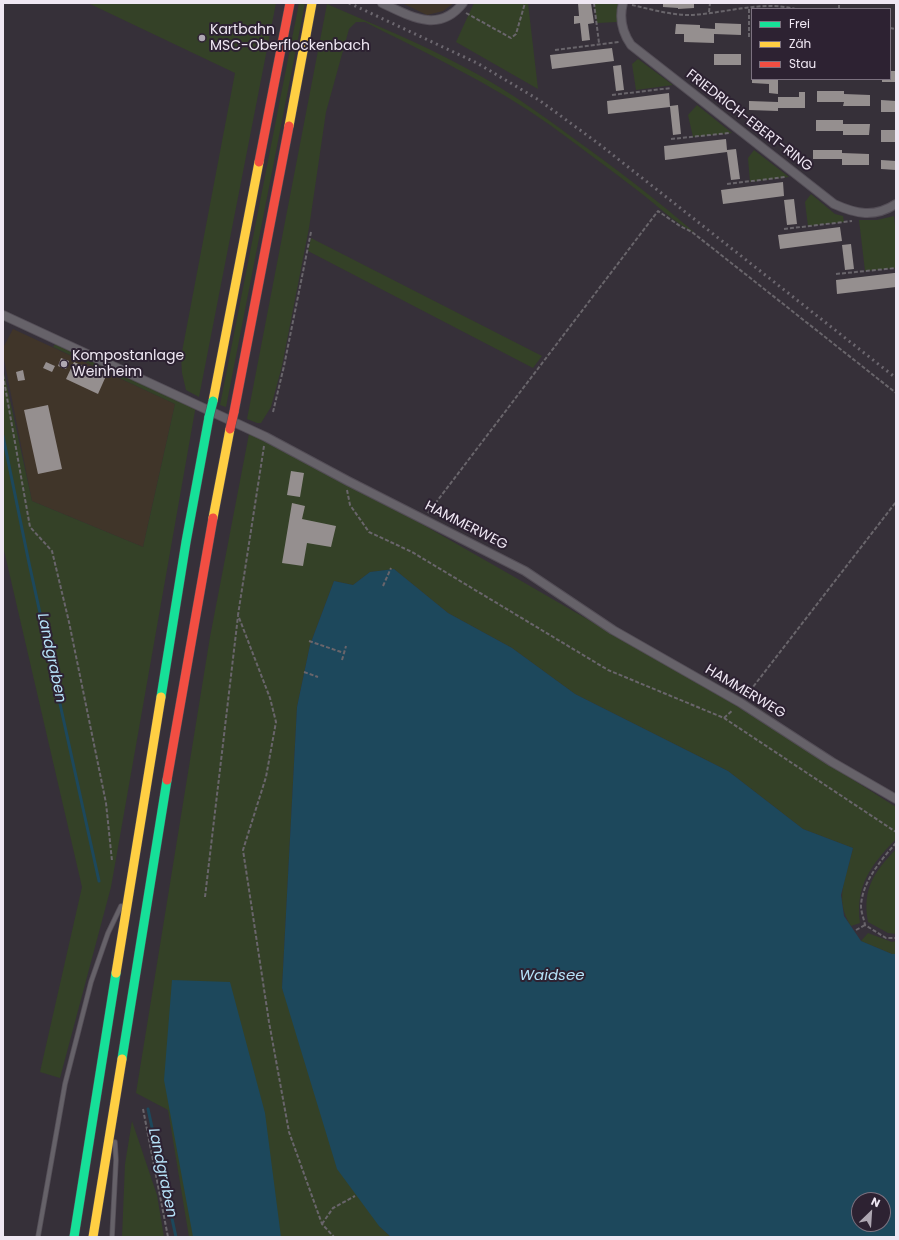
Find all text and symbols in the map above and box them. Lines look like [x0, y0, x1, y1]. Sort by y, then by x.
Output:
legend [751, 8, 891, 80]
text: Frei [789, 15, 810, 32]
place label: Kartbahn MSC-Oberflockenbach [210, 22, 370, 54]
marker: Kartbahn MSC-Oberflockenbach [197, 33, 207, 43]
text: Zäh [789, 35, 811, 52]
text: Stau [789, 55, 816, 72]
street label: FRIEDRICH-EBERT-RING [682, 66, 816, 176]
place label: Kompostanlage Weinheim [72, 348, 184, 380]
marker: Kompostanlage Weinheim [59, 359, 69, 369]
street label: HAMMERWEG [422, 498, 510, 554]
water label: Landgraben [33, 611, 69, 705]
street label: HAMMERWEG [702, 661, 788, 723]
water label: Waidsee [519, 967, 585, 985]
water label: Landgraben [144, 1126, 180, 1220]
north arrow [851, 1192, 891, 1232]
text: N [869, 1193, 883, 1211]

